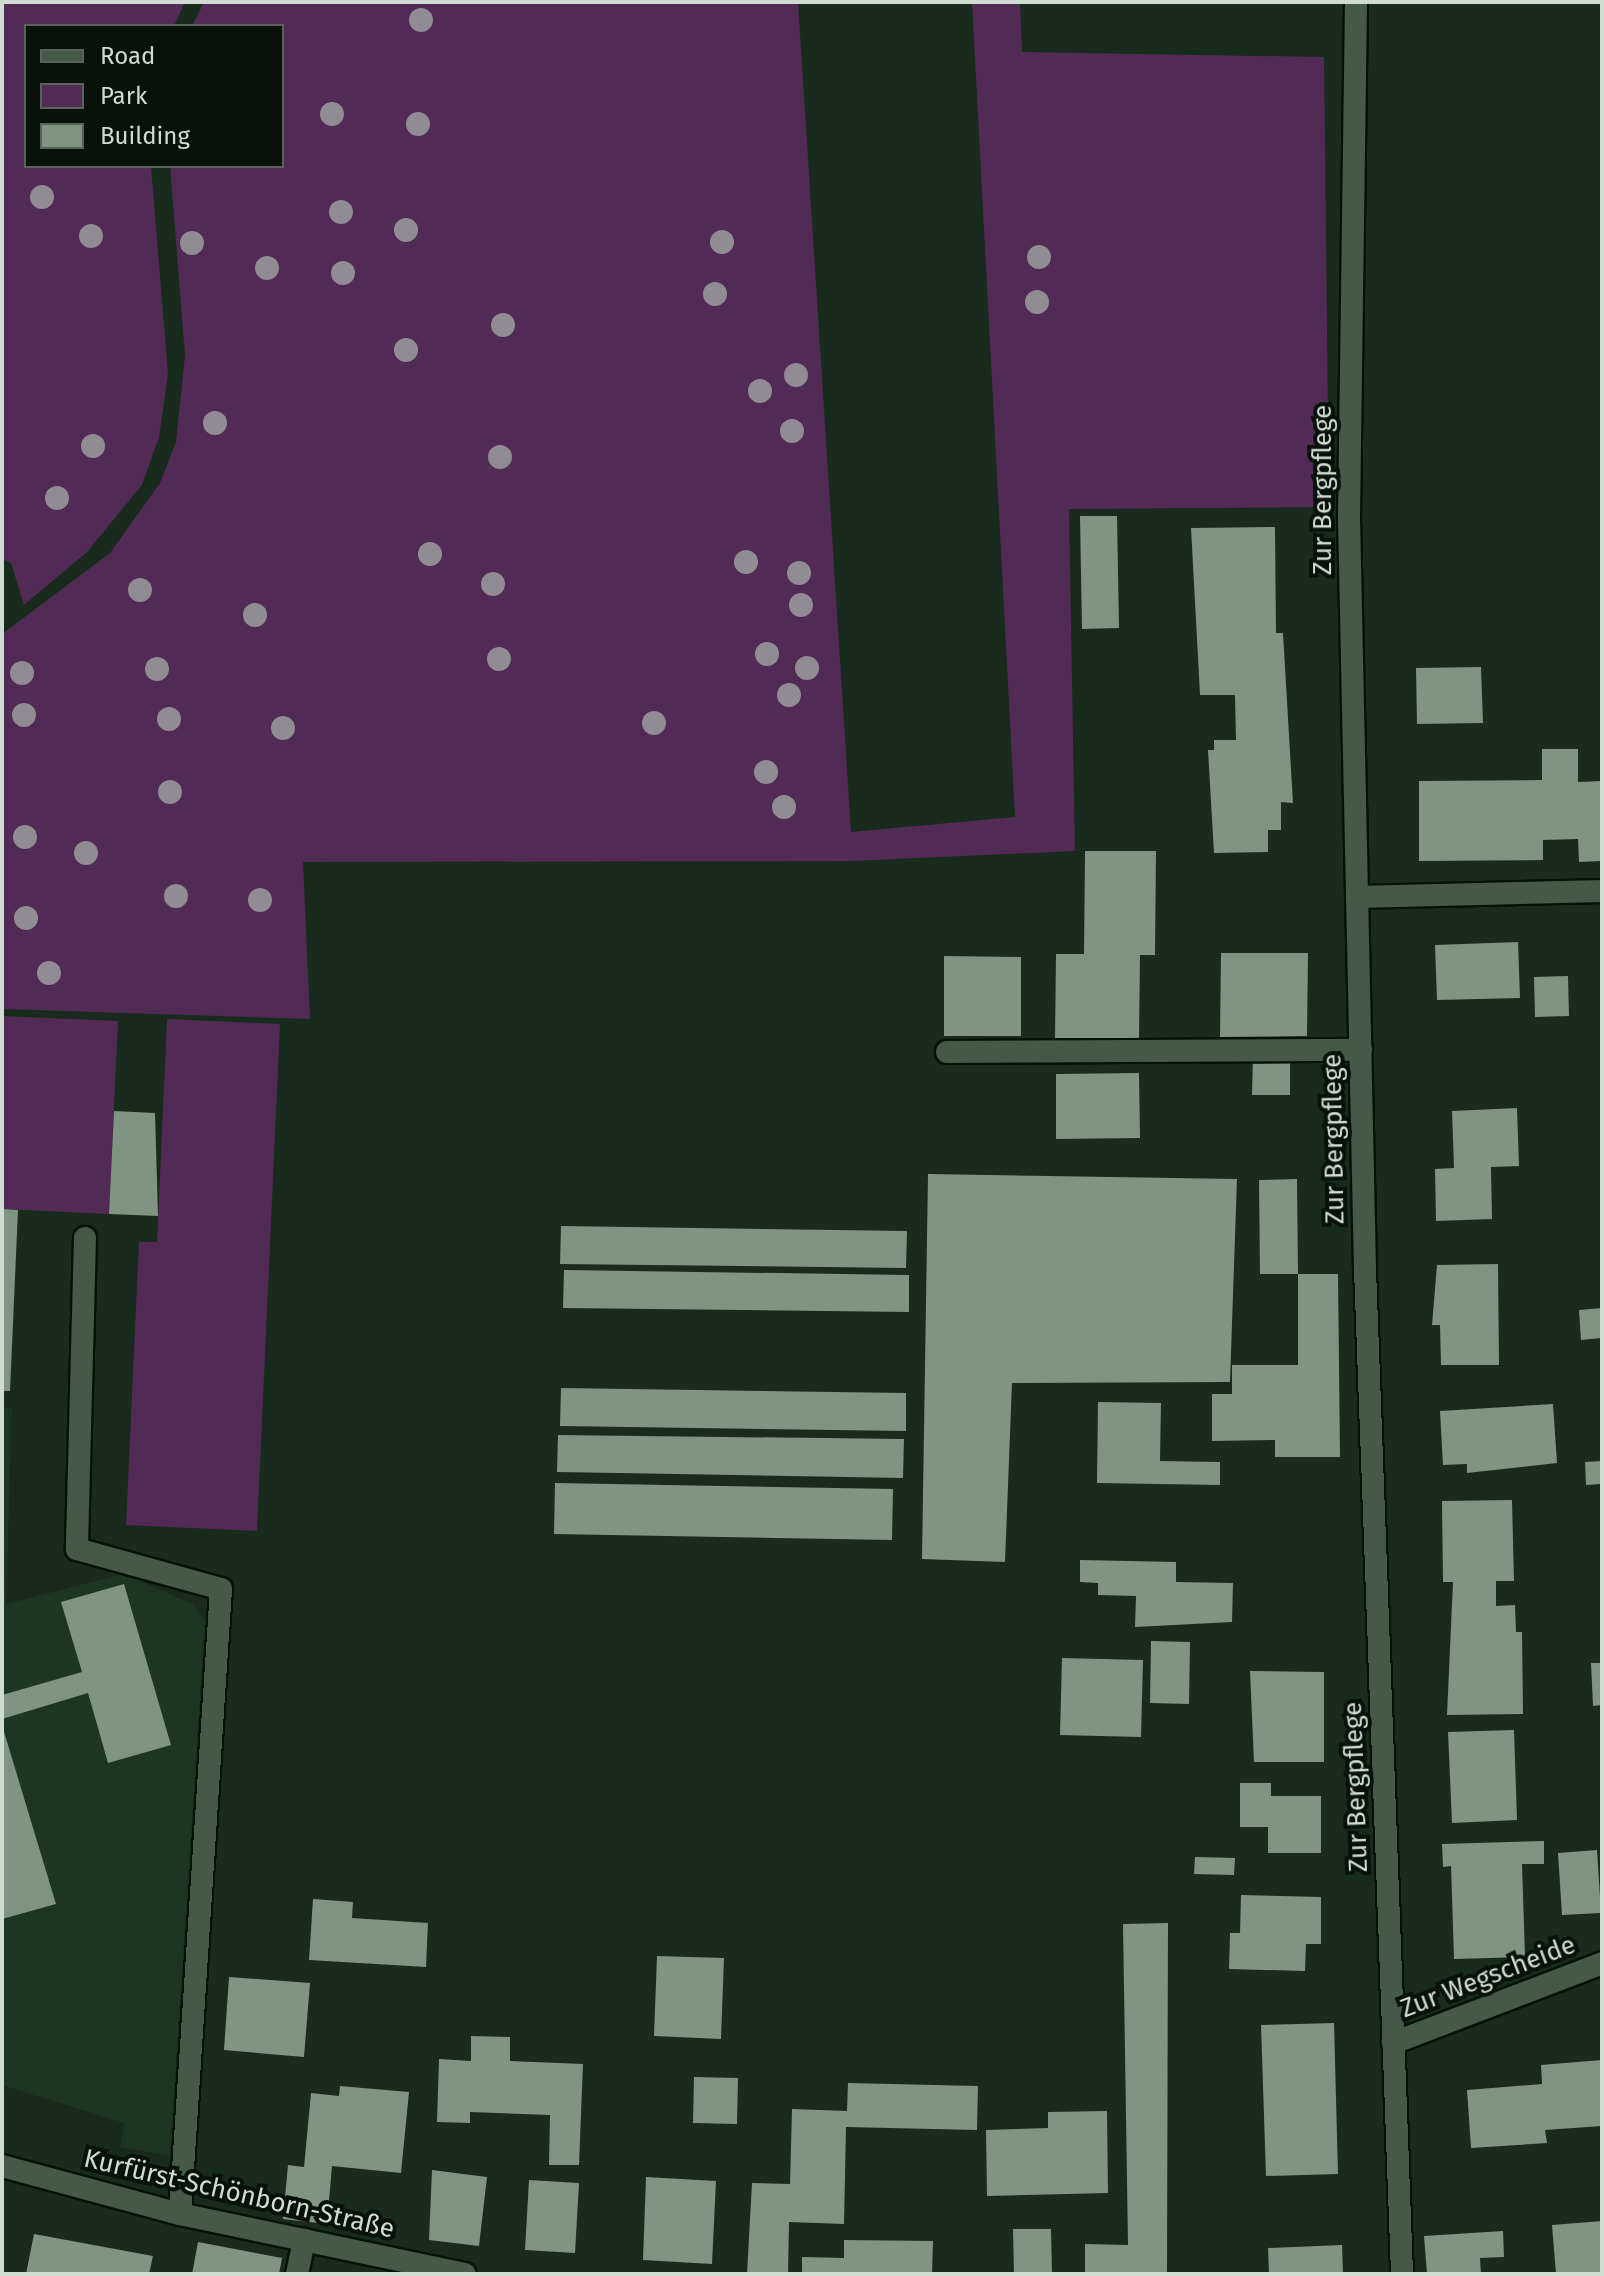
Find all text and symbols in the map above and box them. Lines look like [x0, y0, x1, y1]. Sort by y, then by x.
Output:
legend [24, 24, 284, 168]
text: Road [100, 42, 155, 70]
text: Park [100, 82, 147, 110]
text: Building [100, 122, 190, 150]
street label: Zur Bergpflege [1307, 405, 1339, 575]
street label: Zur Bergpflege [1317, 1054, 1351, 1224]
street label: Zur Bergpflege [1337, 1701, 1375, 1873]
street label: Zur Wegscheide [1396, 1929, 1580, 2025]
street label: Kurfürst-Schönborn-Straße [81, 2143, 397, 2245]

